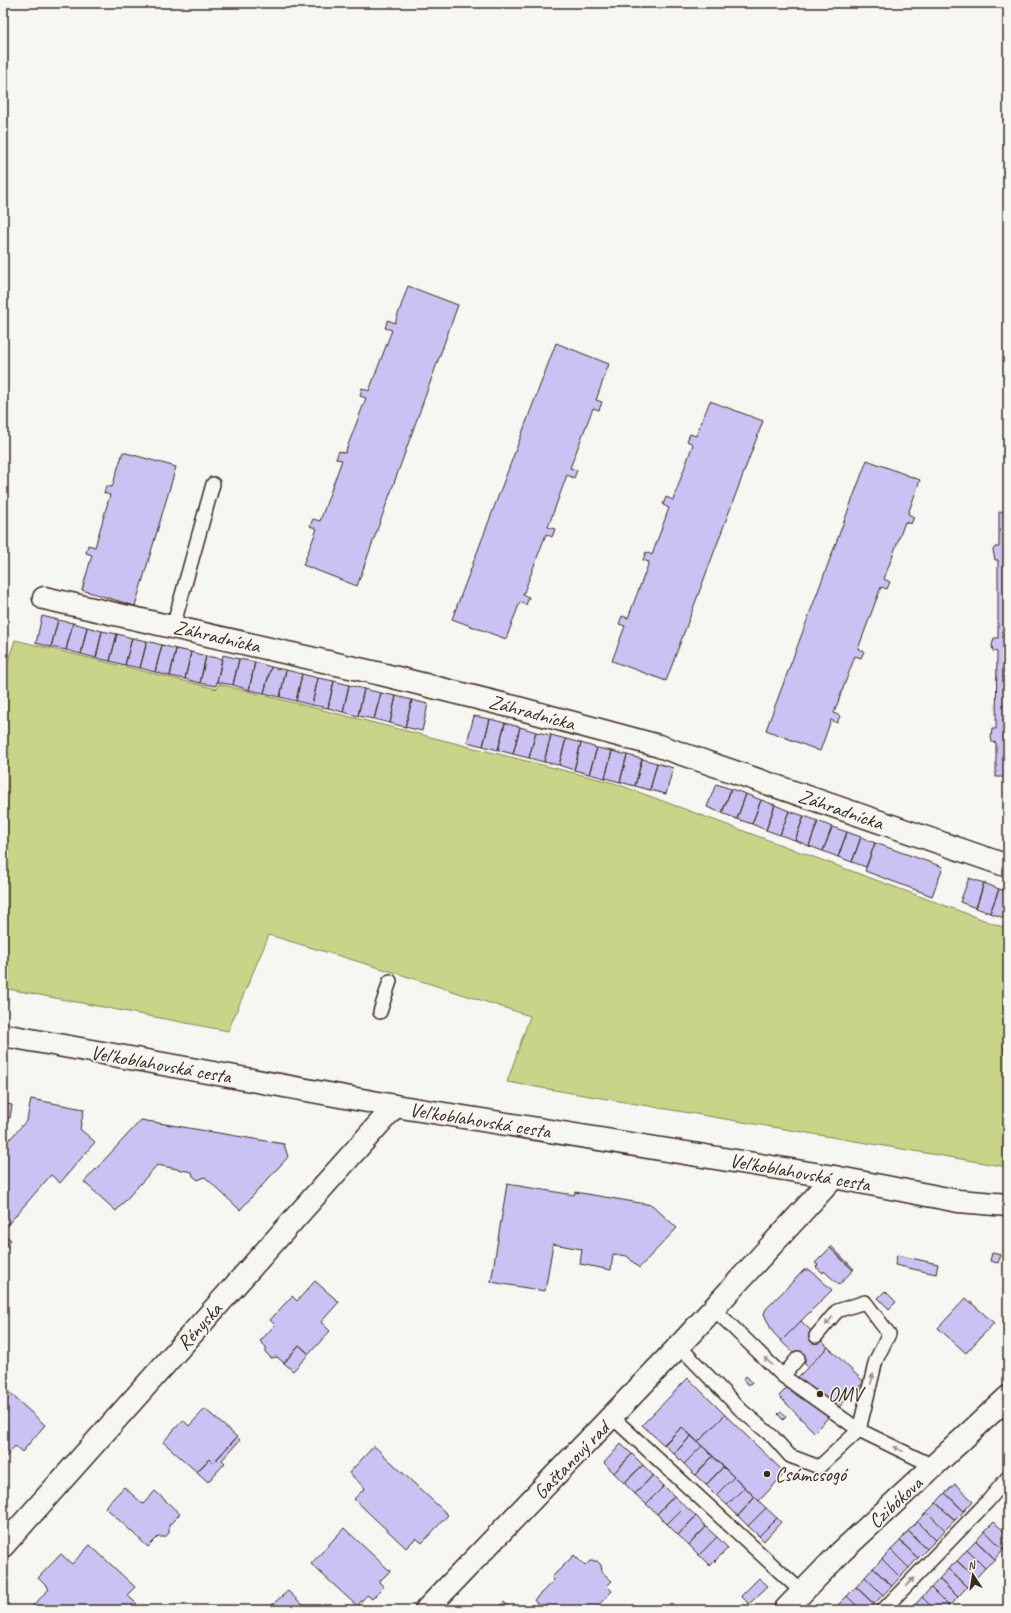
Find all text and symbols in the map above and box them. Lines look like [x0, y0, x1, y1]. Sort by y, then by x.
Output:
street label: Záhradnícka [171, 614, 264, 659]
street label: Záhradnícka [486, 689, 579, 736]
street label: Záhradnícka [795, 783, 888, 836]
street label: Veľkoblahovská cesta [89, 1040, 235, 1089]
street label: Veľkoblahovská cesta [408, 1097, 554, 1144]
street label: Veľkoblahovská cesta [728, 1148, 874, 1197]
street label: Rényska [171, 1296, 228, 1355]
one-way arrow [824, 1316, 833, 1326]
one-way arrow [763, 1356, 773, 1366]
one-way arrow [869, 1372, 875, 1385]
place label: OMV [828, 1382, 866, 1407]
marker: OMV [815, 1389, 825, 1399]
street label: Gaštanový rad [528, 1414, 617, 1505]
one-way arrow [892, 1446, 904, 1452]
place label: Csámcsogó [775, 1462, 849, 1487]
marker: Csámcsogó [762, 1469, 772, 1479]
street label: Czibókova [863, 1470, 929, 1534]
north arrow [953, 1555, 993, 1595]
text: N [966, 1557, 978, 1573]
one-way arrow [906, 1577, 915, 1587]

